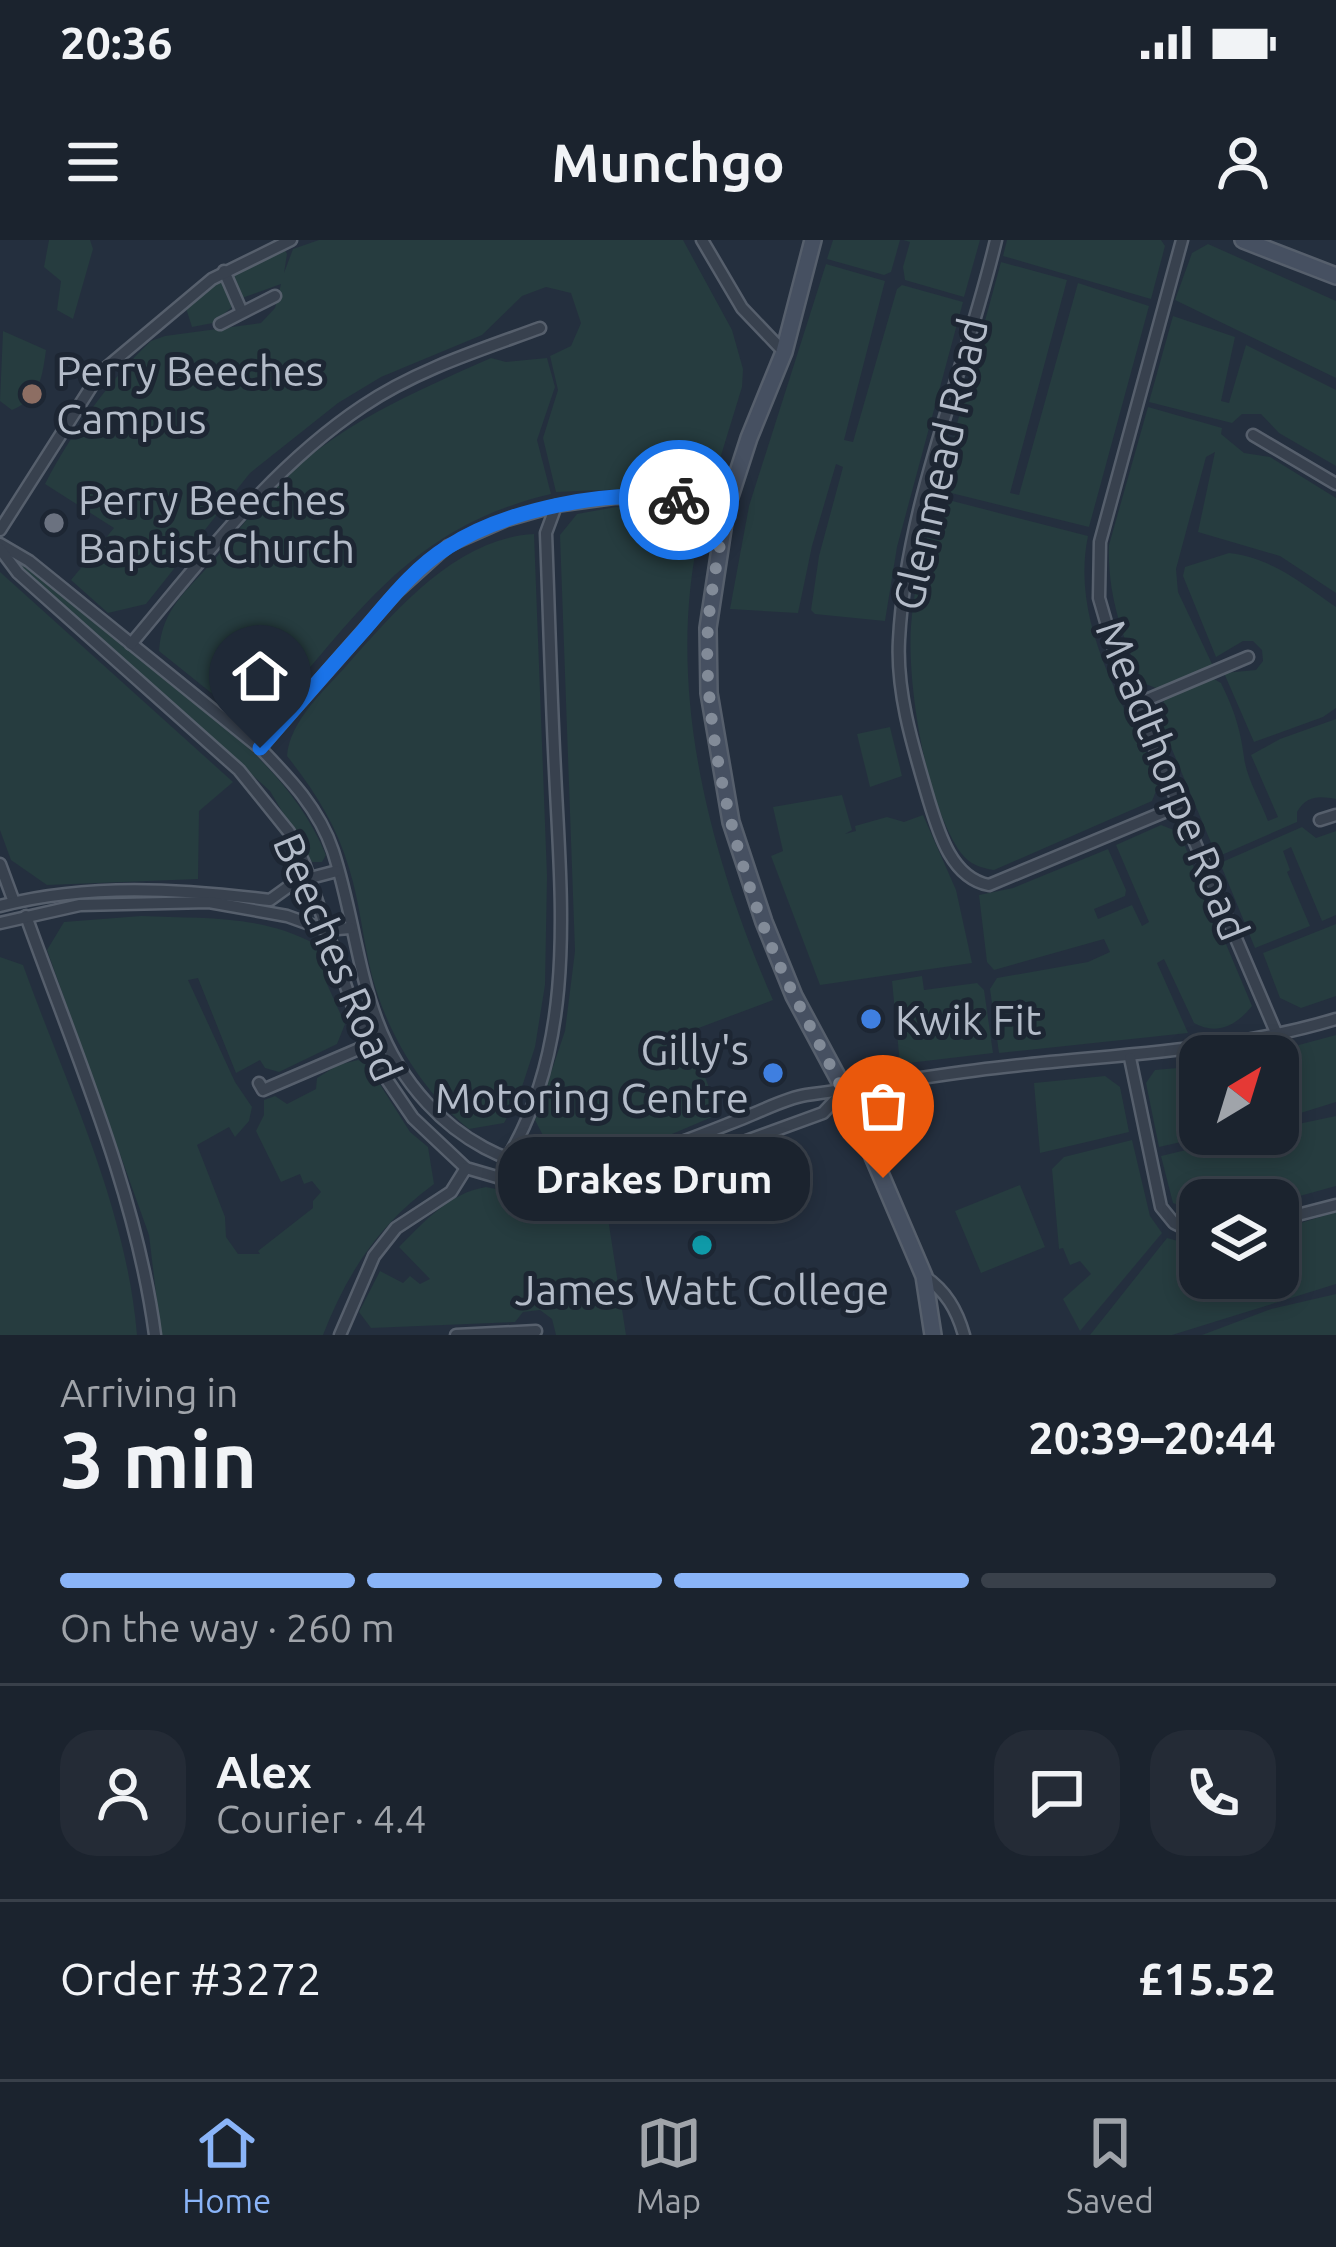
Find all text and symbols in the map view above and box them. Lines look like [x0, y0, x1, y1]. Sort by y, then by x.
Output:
text: 20:36 [60, 17, 173, 68]
icon: menu [60, 129, 126, 195]
icon: person [1210, 129, 1276, 195]
text: Munchgo [551, 132, 785, 192]
street label: Glenmead Road [884, 314, 996, 614]
place label: Perry Beeches Campus [56, 347, 324, 442]
marker: Perry Beeches Campus [19, 381, 45, 407]
courier [619, 440, 739, 560]
icon: bike [646, 467, 712, 533]
place label: Perry Beeches Baptist Church [78, 476, 355, 571]
marker: Perry Beeches Baptist Church [41, 510, 67, 536]
street label: Meadthorpe Road [1087, 613, 1259, 947]
pin [209, 625, 311, 748]
icon: home [227, 643, 293, 709]
street label: Beeches Road [265, 826, 411, 1088]
place label: Kwik Fit [895, 996, 1041, 1043]
marker: Kwik Fit [858, 1006, 884, 1032]
place label: Gilly's Motoring Centre [435, 1026, 749, 1121]
north arrow [1179, 1035, 1299, 1155]
map controls [1179, 1035, 1299, 1299]
pin [832, 1055, 934, 1178]
marker: Gilly's Motoring Centre [760, 1060, 786, 1086]
icon: bag [850, 1073, 916, 1139]
callout: Drakes Drum [499, 1136, 811, 1220]
text: Drakes Drum [535, 1157, 773, 1200]
button: layers [1179, 1179, 1299, 1299]
marker: James Watt College [689, 1232, 715, 1258]
place label: James Watt College [515, 1266, 889, 1313]
text: Arriving in [60, 1371, 238, 1414]
text: 20:39–20:44 [1028, 1412, 1276, 1463]
text: 3 min [60, 1415, 257, 1503]
text: On the way · 260 m [60, 1606, 395, 1649]
button: person [60, 1730, 186, 1856]
button: chat [994, 1730, 1120, 1856]
button: phone [1150, 1730, 1276, 1856]
text: Alex [216, 1746, 312, 1797]
text: Courier · 4.4 [216, 1797, 427, 1840]
text: Order #3272 [60, 1953, 322, 2004]
text: £15.52 [1138, 1953, 1276, 2004]
tab: Home [182, 2110, 271, 2219]
tab: Map [636, 2110, 702, 2219]
tab: Saved [1066, 2110, 1154, 2219]

